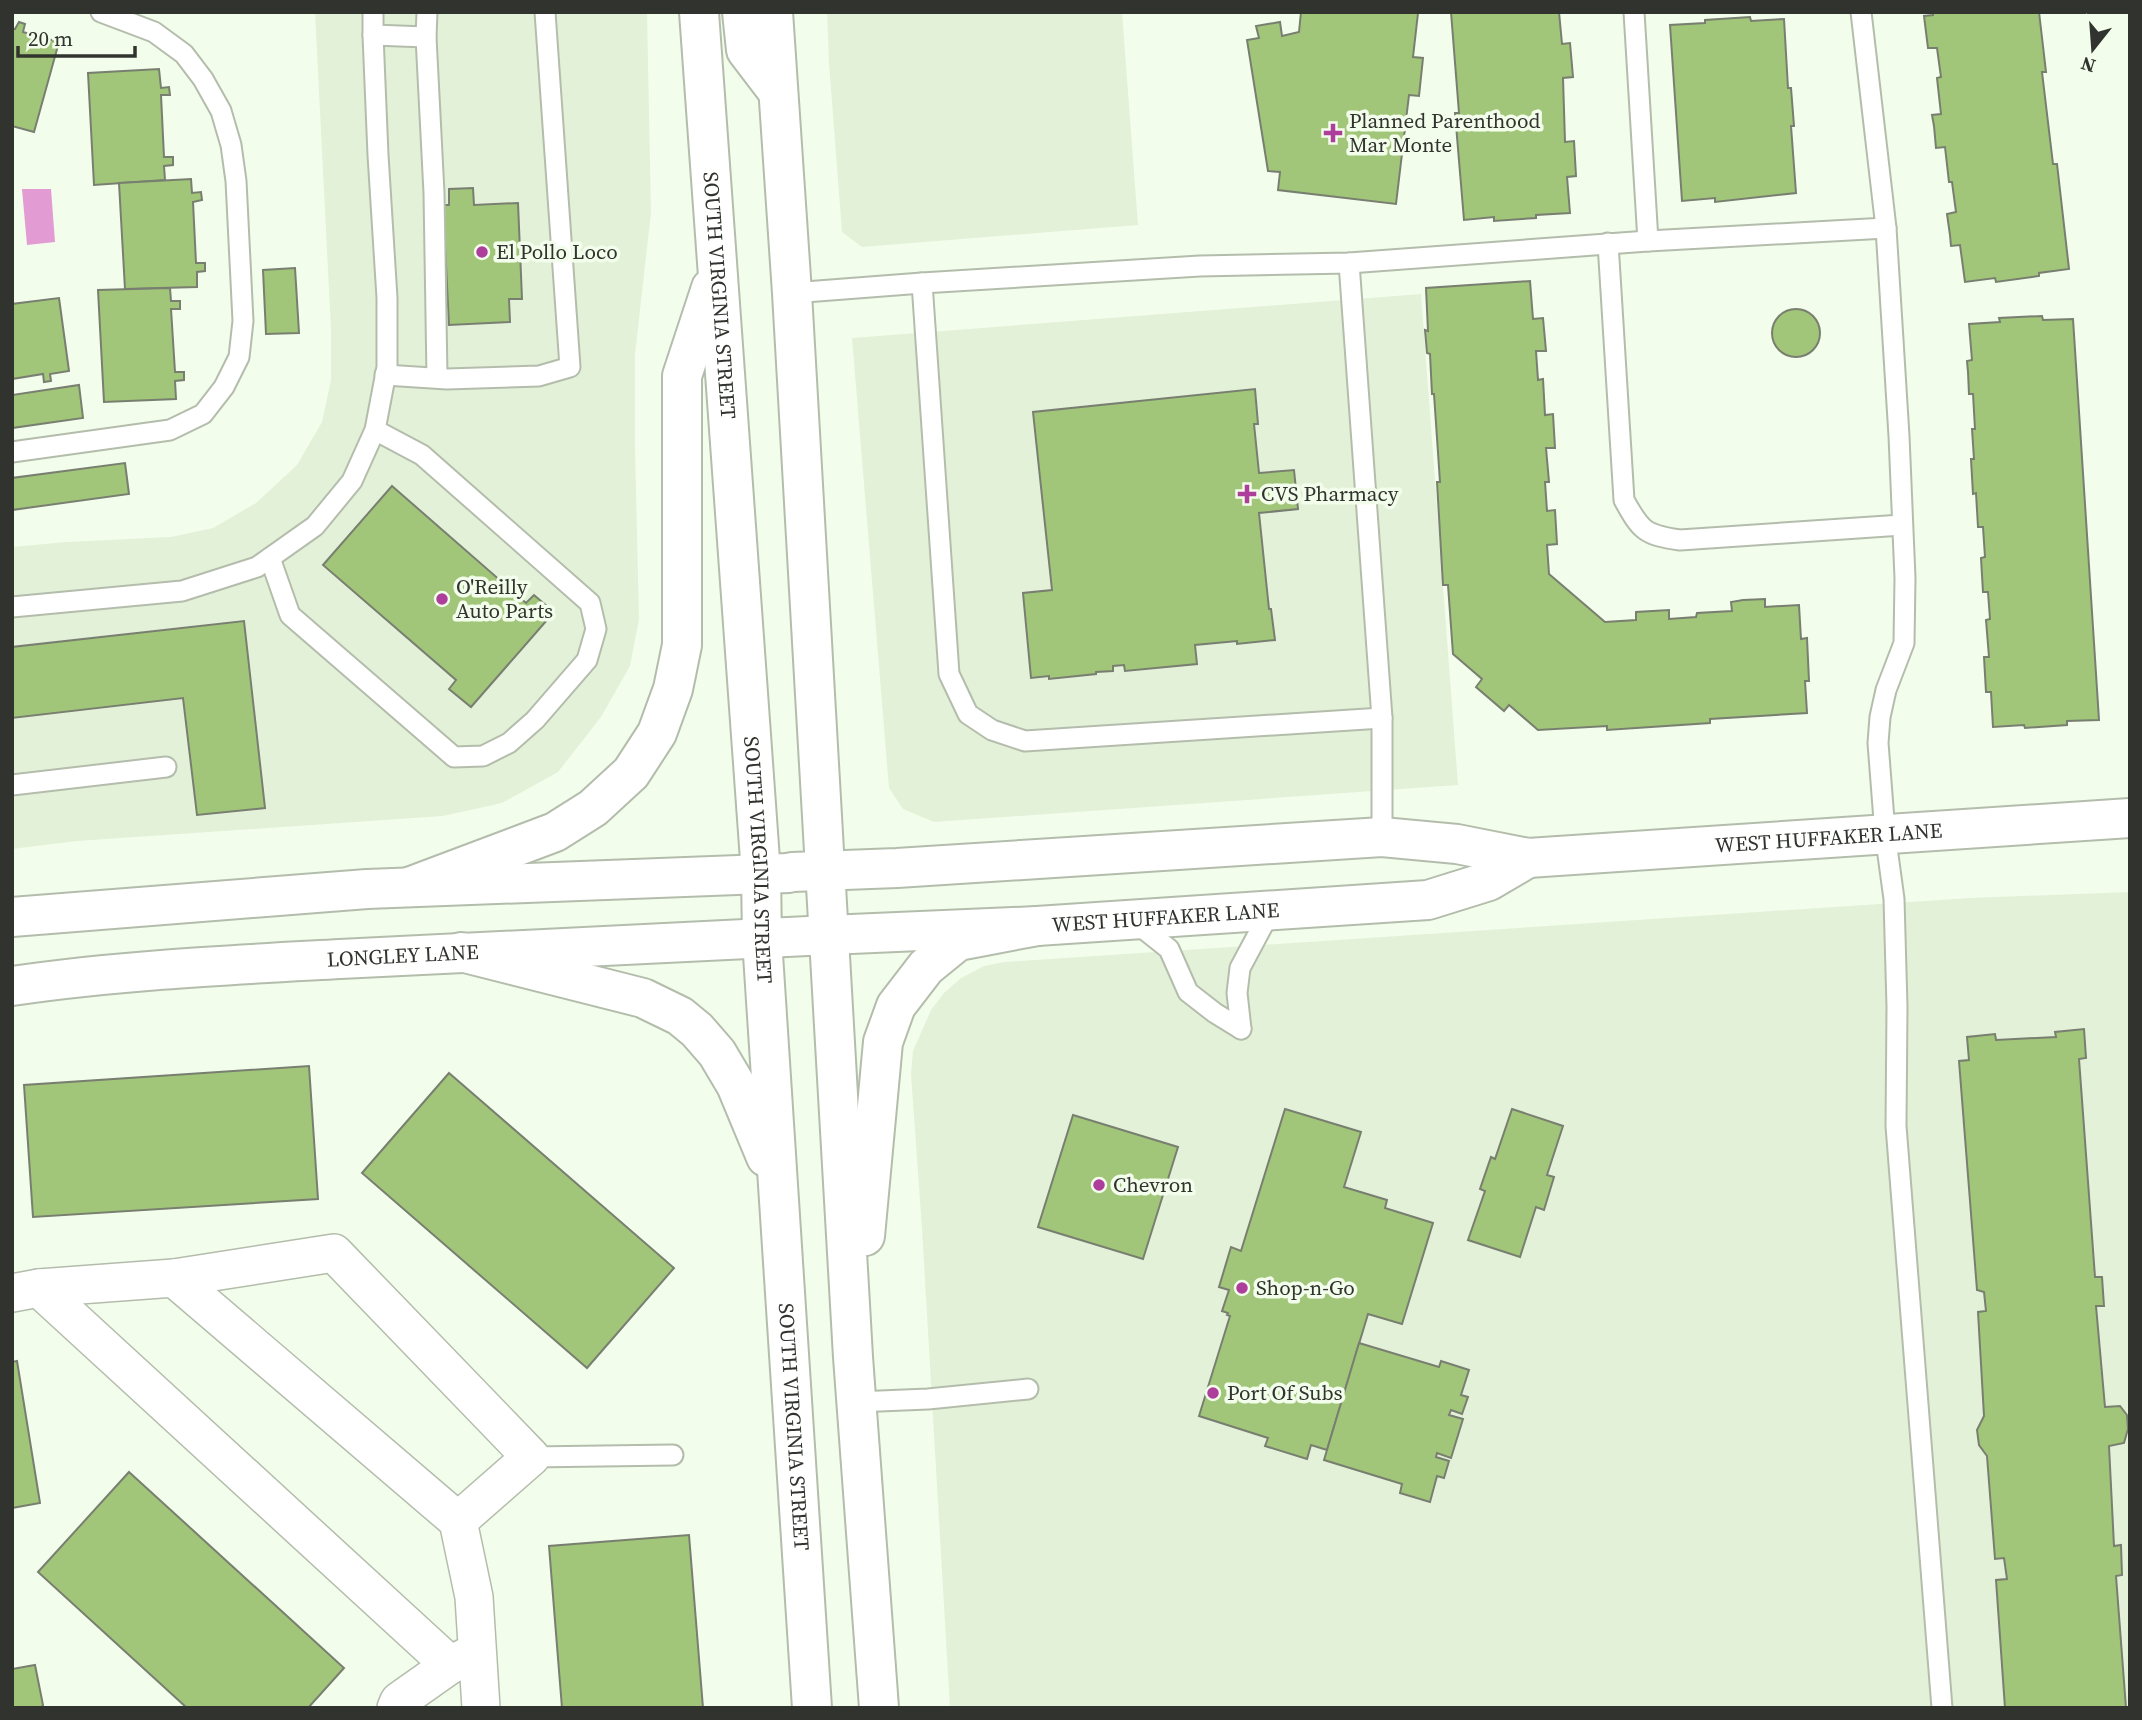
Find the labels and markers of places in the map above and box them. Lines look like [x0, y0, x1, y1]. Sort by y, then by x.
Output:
place label: Planned Parenthood Mar Monte [1349, 106, 1540, 159]
marker: Planned Parenthood Mar Monte [1323, 123, 1343, 143]
place label: El Pollo Loco [496, 237, 618, 266]
marker: El Pollo Loco [474, 244, 490, 260]
place label: CVS Pharmacy [1261, 479, 1399, 508]
marker: CVS Pharmacy [1239, 486, 1255, 502]
place label: O'Reilly Auto Parts [456, 572, 553, 625]
marker: O'Reilly Auto Parts [434, 591, 450, 607]
place label: Chevron [1113, 1170, 1193, 1199]
marker: Chevron [1091, 1177, 1107, 1193]
place label: Shop-n-Go [1256, 1273, 1355, 1302]
marker: Shop-n-Go [1234, 1280, 1250, 1296]
place label: Port Of Subs [1227, 1378, 1343, 1407]
marker: Port Of Subs [1205, 1385, 1221, 1401]

